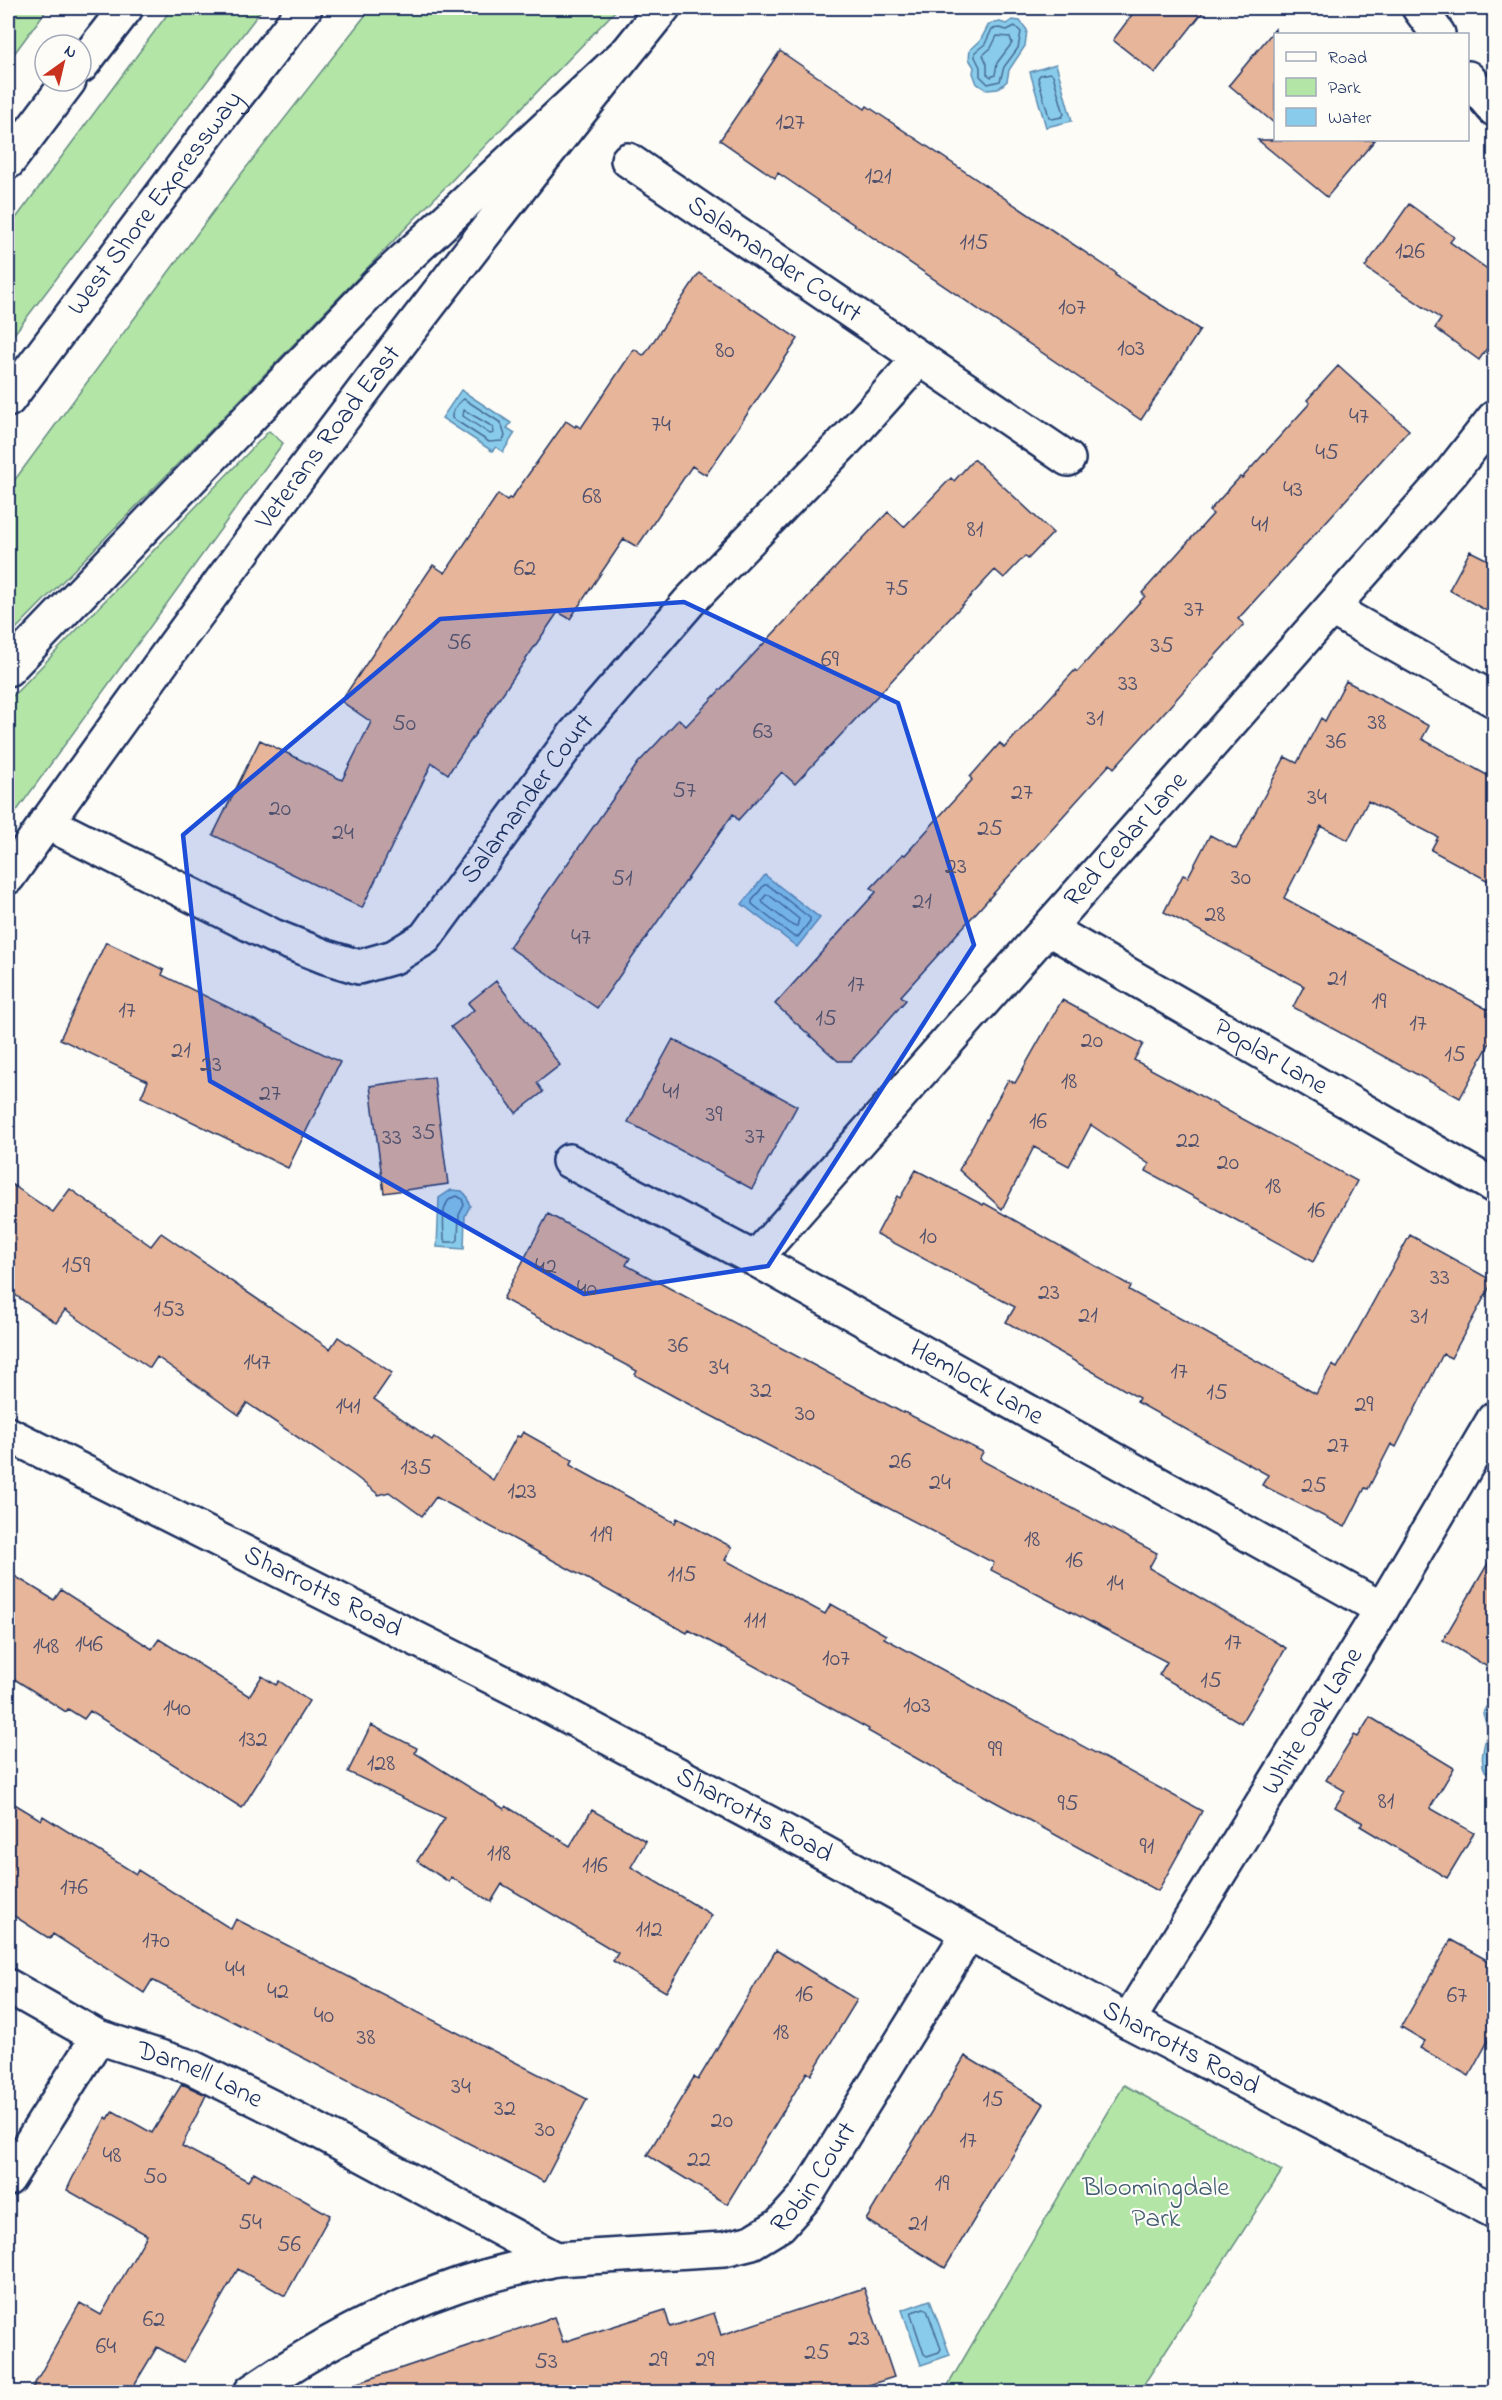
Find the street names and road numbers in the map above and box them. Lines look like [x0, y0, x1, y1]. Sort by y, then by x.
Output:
street label: West Shore Expressway [58, 82, 253, 324]
street label: Salamander Court [679, 186, 870, 333]
street label: Veterans Road East [246, 337, 411, 539]
street label: Salamander Court [451, 705, 604, 893]
street label: Red Cedar Lane [1055, 762, 1198, 917]
street label: Poplar Lane [1206, 1009, 1336, 1106]
street label: Hemlock Lane [902, 1330, 1051, 1436]
street label: Sharrotts Road [237, 1536, 409, 1648]
street label: White Oak Lane [1252, 1639, 1374, 1803]
street label: Sharrotts Road [669, 1757, 840, 1873]
street label: Sharrotts Road [1095, 1991, 1266, 2105]
street label: Darnell Lane [131, 2031, 270, 2119]
street label: Robin Court [761, 2114, 867, 2243]

